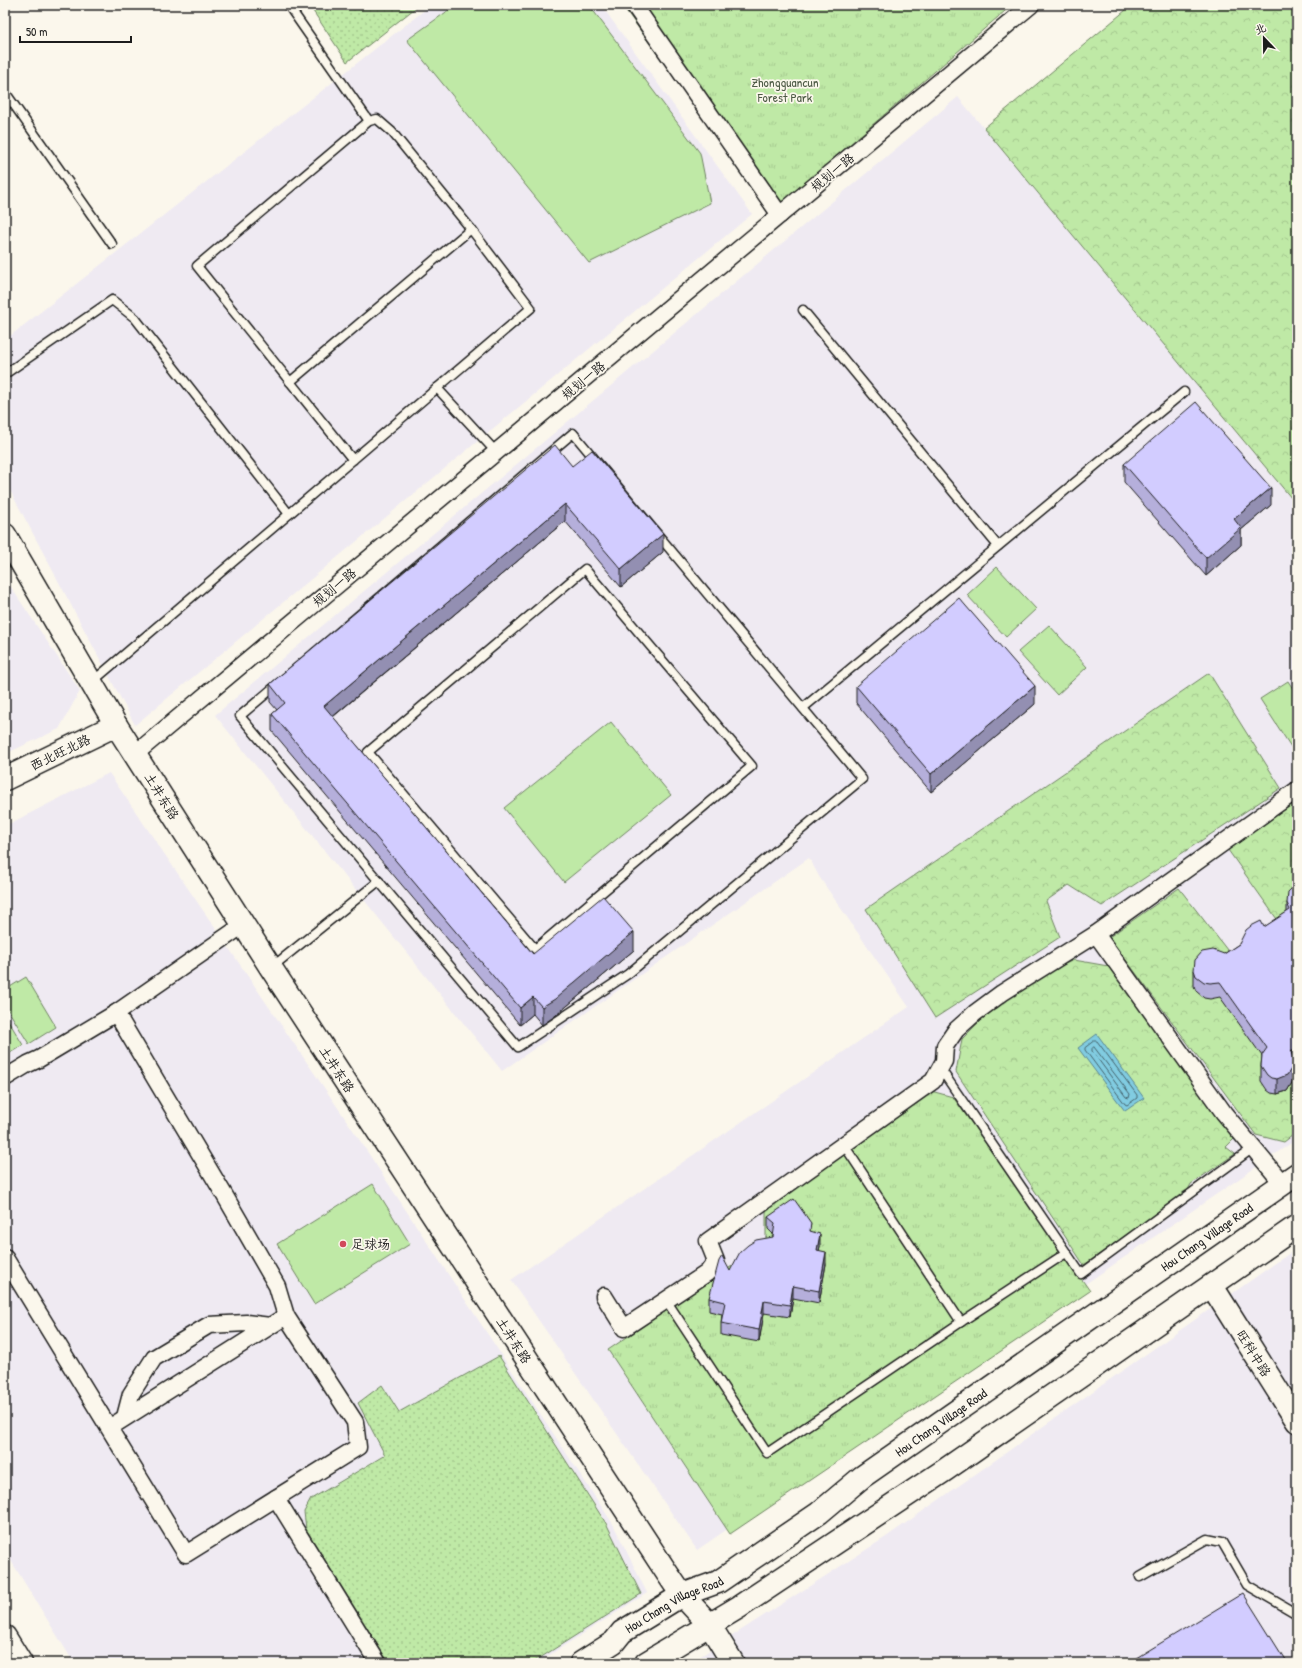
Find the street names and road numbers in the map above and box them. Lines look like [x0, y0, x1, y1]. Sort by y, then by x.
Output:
street label: 规划一路 [806, 148, 858, 196]
street label: 规划一路 [557, 356, 609, 404]
street label: 规划一路 [308, 563, 360, 611]
street label: 西北旺北路 [27, 730, 93, 774]
street label: 土井东路 [141, 769, 183, 823]
street label: 土井东路 [315, 1042, 359, 1096]
street label: Hou Chang Village Road [1157, 1199, 1256, 1275]
street label: 土井东路 [492, 1313, 536, 1367]
street label: 旺科中路 [1233, 1326, 1275, 1380]
street label: Hou Chang Village Road [891, 1384, 990, 1460]
street label: Hou Chang Village Road [622, 1572, 727, 1637]

